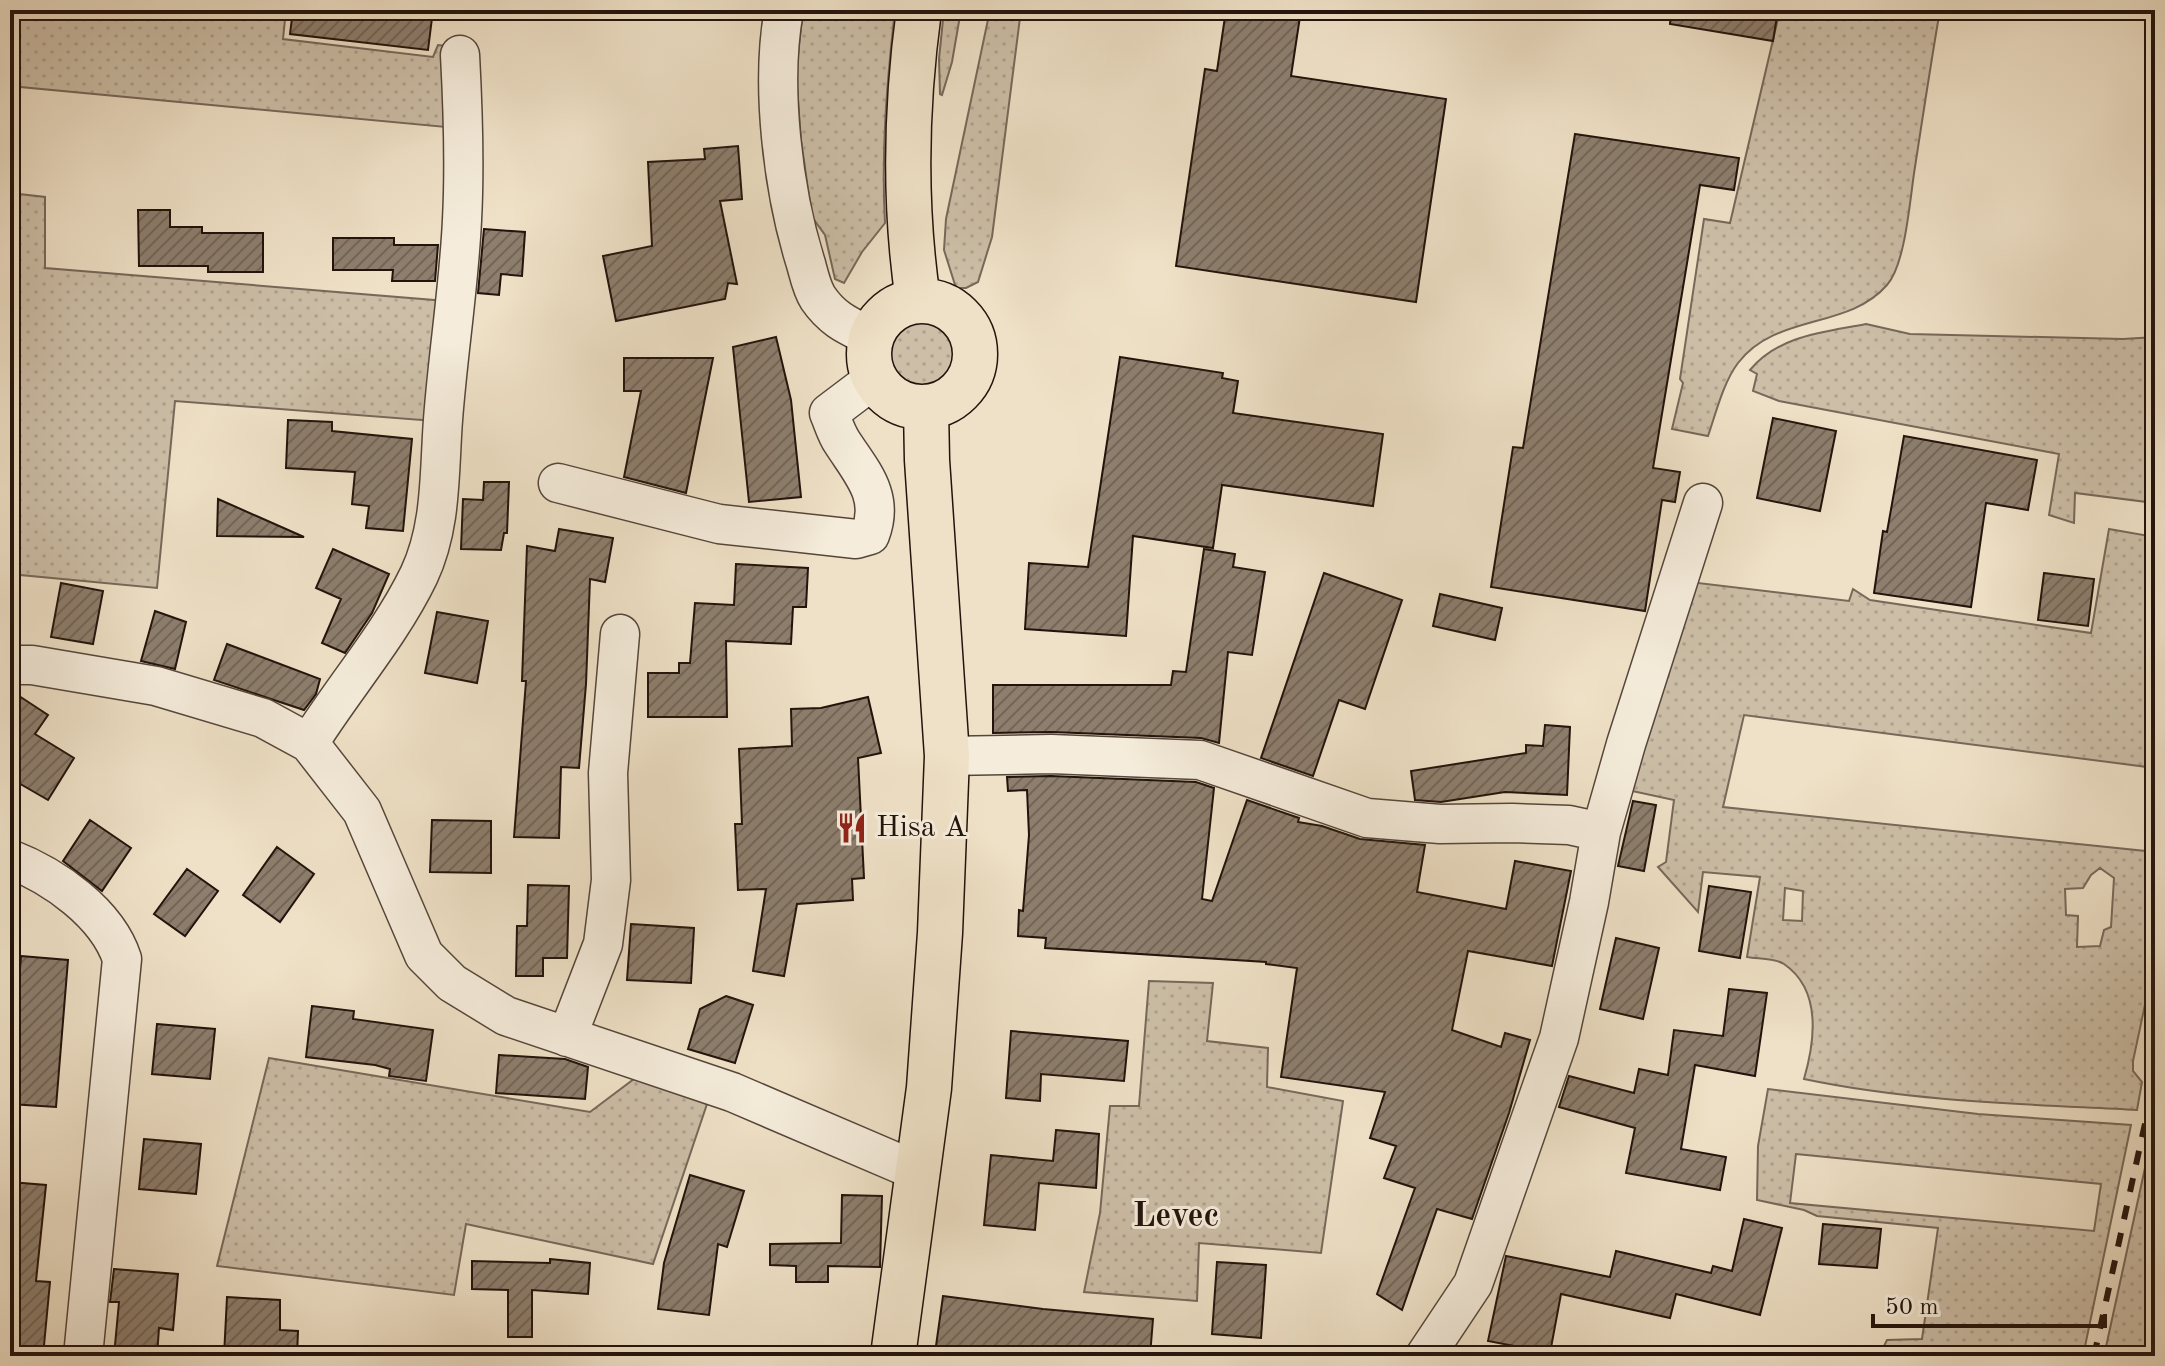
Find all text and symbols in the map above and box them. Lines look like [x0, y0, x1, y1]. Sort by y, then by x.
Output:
restaurant icon: Hisa A [835, 811, 869, 845]
place label: Hisa A [876, 813, 967, 843]
district label: Levec [1133, 1200, 1219, 1234]
scale bar [1873, 1278, 2105, 1328]
text: 50 m [1885, 1296, 1939, 1320]

